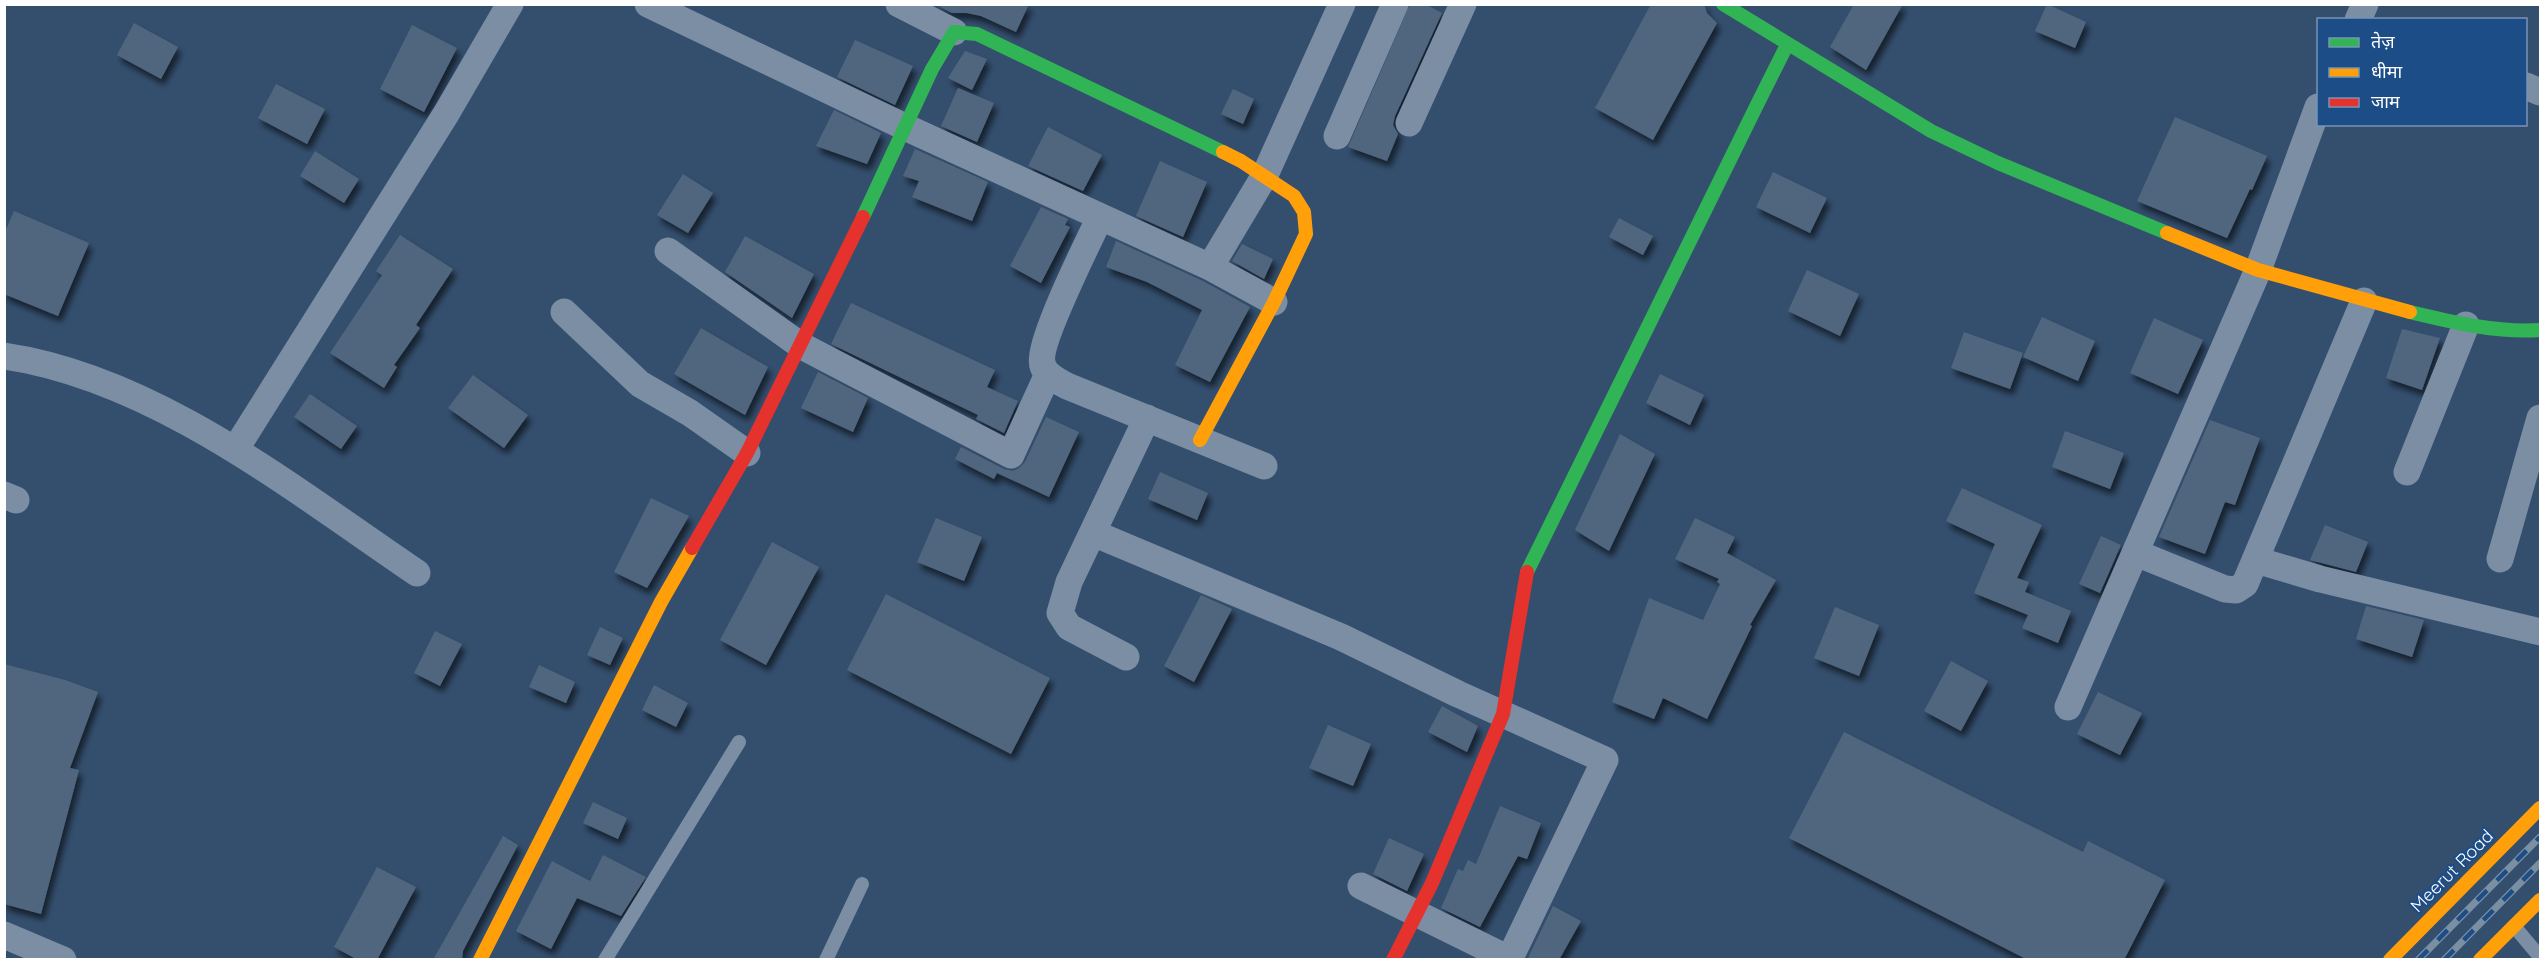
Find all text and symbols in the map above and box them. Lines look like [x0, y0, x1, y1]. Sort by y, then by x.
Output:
legend [2317, 18, 2527, 126]
text: तेज़ [2371, 30, 2395, 53]
text: धीमा [2371, 60, 2402, 83]
text: जाम [2371, 90, 2401, 113]
street label: Meerut Road [2405, 824, 2498, 917]

